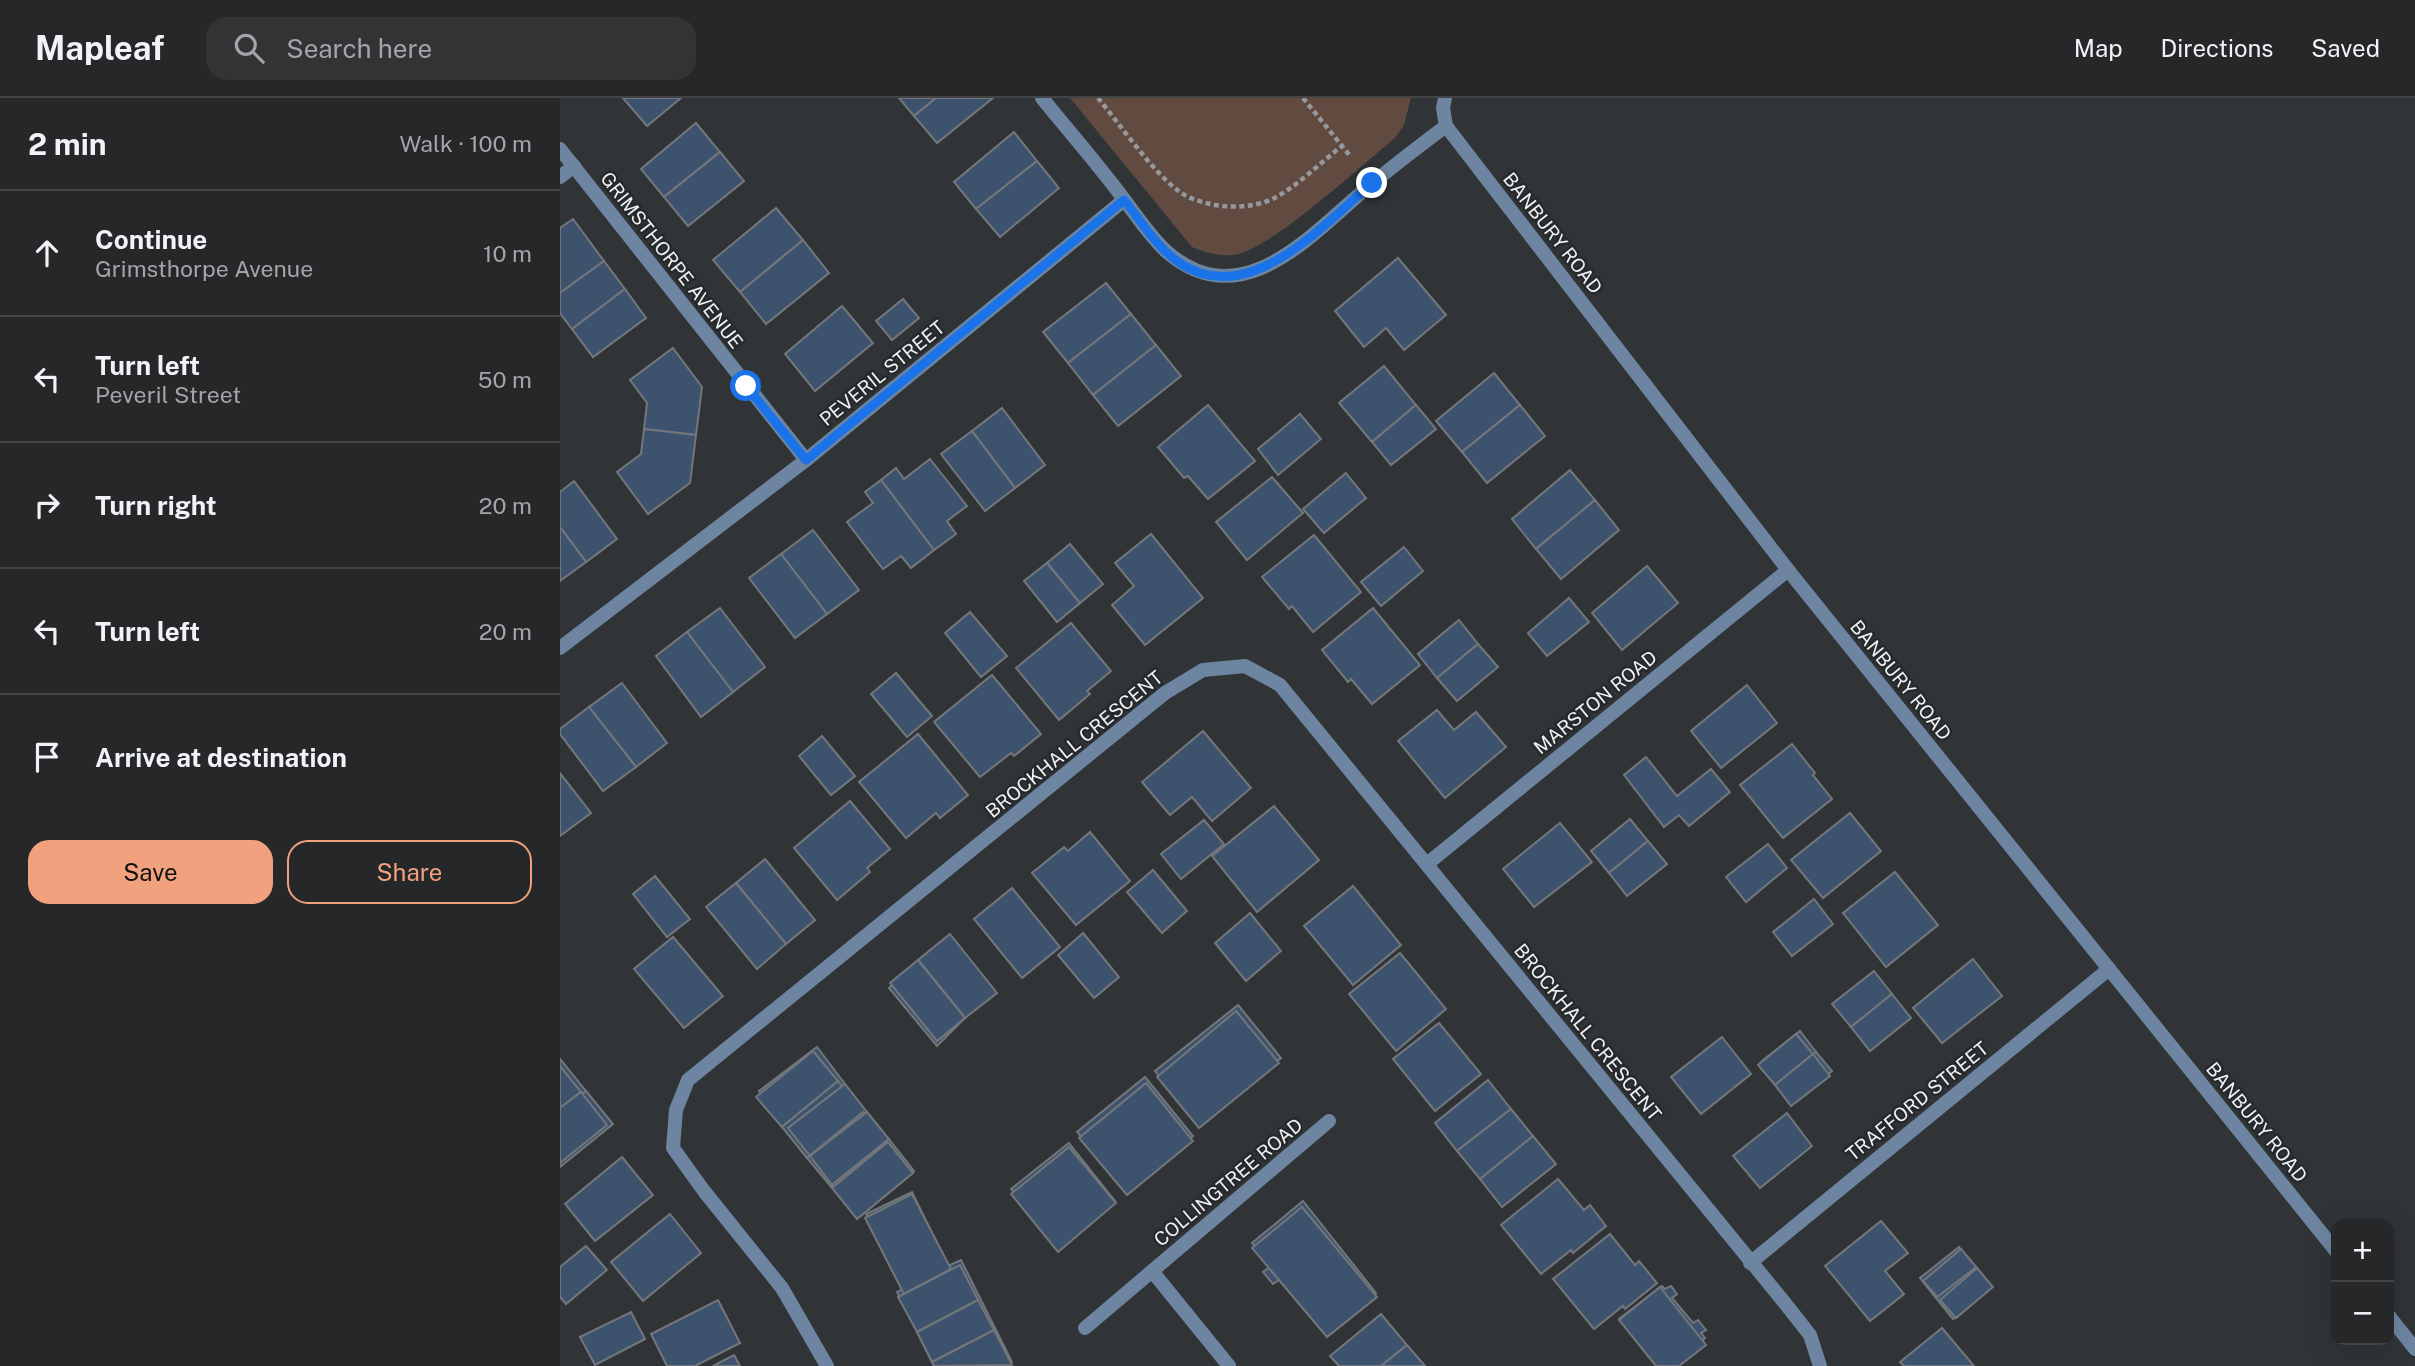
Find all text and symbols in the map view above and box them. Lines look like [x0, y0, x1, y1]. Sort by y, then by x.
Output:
search box [206, 17, 696, 80]
text: Mapleaf [35, 29, 164, 67]
icon: search [230, 29, 268, 67]
text: Search here [286, 33, 432, 64]
text: Map [2074, 34, 2123, 62]
text: Directions [2161, 34, 2273, 62]
text: Saved [2311, 34, 2380, 62]
text: 2 min [28, 126, 107, 162]
text: Walk · 100 m [399, 130, 532, 157]
street label: GRIMSTHORPE AVENUE [596, 167, 748, 353]
route end [1356, 167, 1387, 198]
street label: BANBURY ROAD [1499, 168, 1607, 298]
text: Continue [95, 224, 207, 255]
icon: ahead [28, 234, 66, 272]
text: 10 m [483, 240, 532, 267]
text: Grimsthorpe Avenue [95, 255, 313, 282]
street label: PEVERIL STREET [815, 316, 949, 430]
text: Turn left [95, 350, 200, 381]
icon: left [28, 360, 66, 398]
text: 50 m [478, 366, 532, 393]
route start [730, 370, 761, 401]
text: Peveril Street [95, 381, 241, 408]
icon: right [28, 486, 66, 524]
text: Turn right [95, 490, 217, 521]
text: 20 m [479, 492, 532, 519]
icon: left [28, 612, 66, 650]
text: Turn left [95, 616, 200, 647]
street label: BANBURY ROAD [1846, 616, 1956, 744]
text: 20 m [479, 618, 532, 645]
street label: MARSTON ROAD [1529, 646, 1661, 758]
street label: BROCKHALL CRESCENT [981, 666, 1167, 822]
icon: arrive [28, 738, 66, 776]
text: Arrive at destination [95, 742, 347, 773]
button: Save [28, 840, 273, 904]
button: Share [287, 840, 532, 904]
street label: BROCKHALL CRESCENT [1510, 939, 1666, 1125]
street label: TRAFFORD STREET [1841, 1037, 1993, 1165]
street label: BANBURY ROAD [2202, 1058, 2312, 1186]
street label: COLLINGTREE ROAD [1149, 1114, 1307, 1250]
map controls [2331, 1219, 2394, 1345]
button: + [2331, 1219, 2394, 1282]
button: − [2331, 1282, 2394, 1345]

